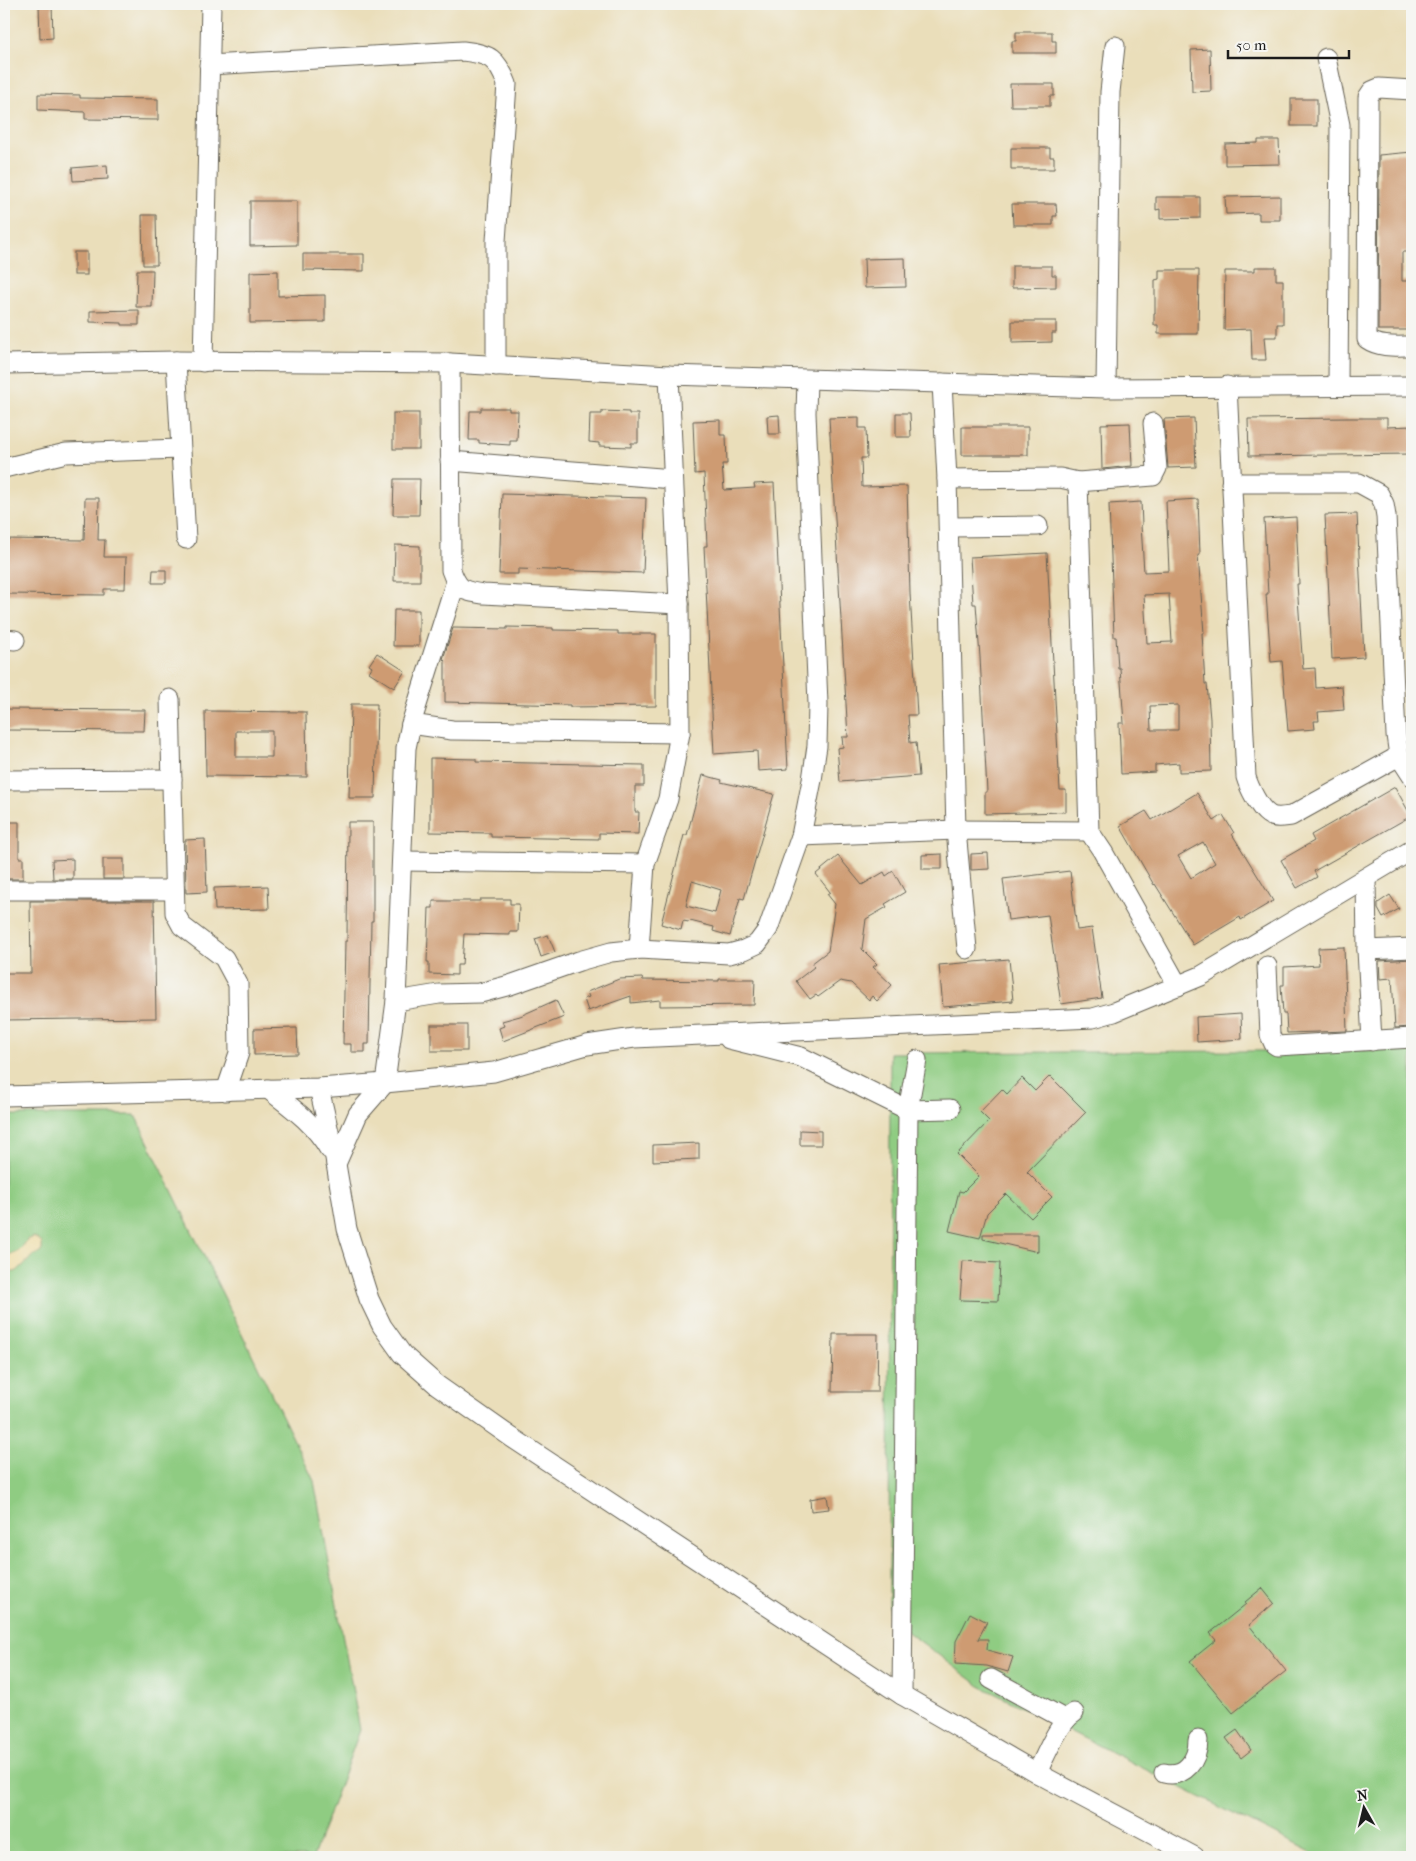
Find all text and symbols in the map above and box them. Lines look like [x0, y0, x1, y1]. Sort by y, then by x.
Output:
scale bar [1228, 28, 1350, 60]
text: 50 m [1236, 36, 1267, 54]
north arrow [1338, 1784, 1388, 1834]
text: N [1356, 1786, 1369, 1805]

